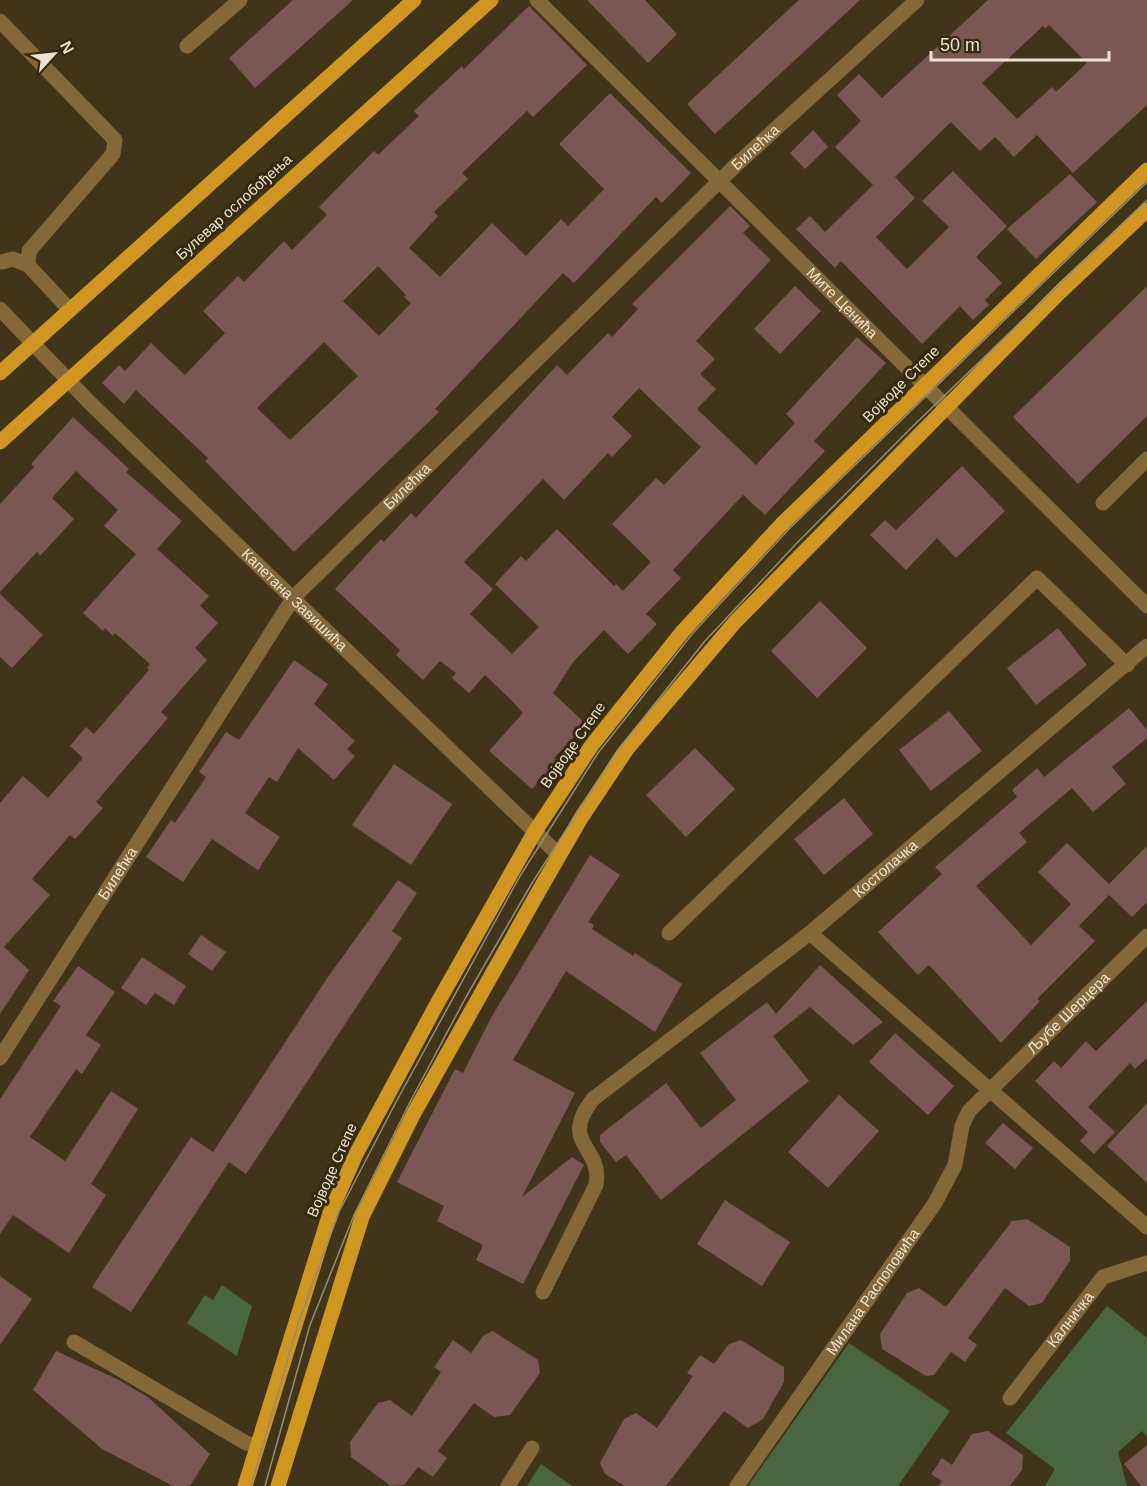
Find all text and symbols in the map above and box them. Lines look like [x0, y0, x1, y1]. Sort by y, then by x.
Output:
north arrow [24, 24, 84, 84]
scale bar [931, 24, 1110, 62]
text: 50 m [940, 35, 980, 55]
text: N [57, 38, 77, 56]
street label: Билећка [728, 120, 783, 173]
street label: Булевар ослобођења [172, 150, 295, 263]
street label: Мите Ценића [803, 264, 882, 342]
street label: Војводе Степе [859, 342, 942, 425]
street label: Билећка [380, 459, 434, 513]
street label: Капетана Завишића [238, 545, 351, 655]
street label: Војводе Степе [537, 698, 609, 791]
street label: Костолачка [850, 836, 921, 900]
street label: Билећка [94, 843, 141, 903]
street label: Љубе Шерцера [1024, 968, 1113, 1057]
street label: Војводе Степе [303, 1120, 360, 1219]
street label: Милана Распоповића [822, 1225, 923, 1358]
street label: Калничка [1043, 1287, 1097, 1350]

